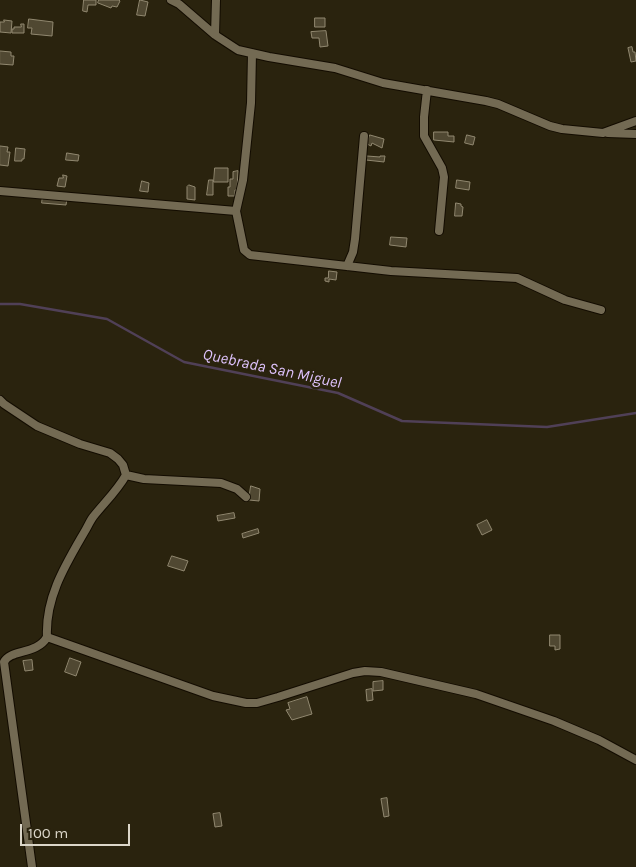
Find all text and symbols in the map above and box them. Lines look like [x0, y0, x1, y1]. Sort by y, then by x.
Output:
water label: Quebrada San Miguel [201, 345, 343, 393]
scale bar [22, 814, 132, 846]
text: 100 m [28, 824, 68, 842]

